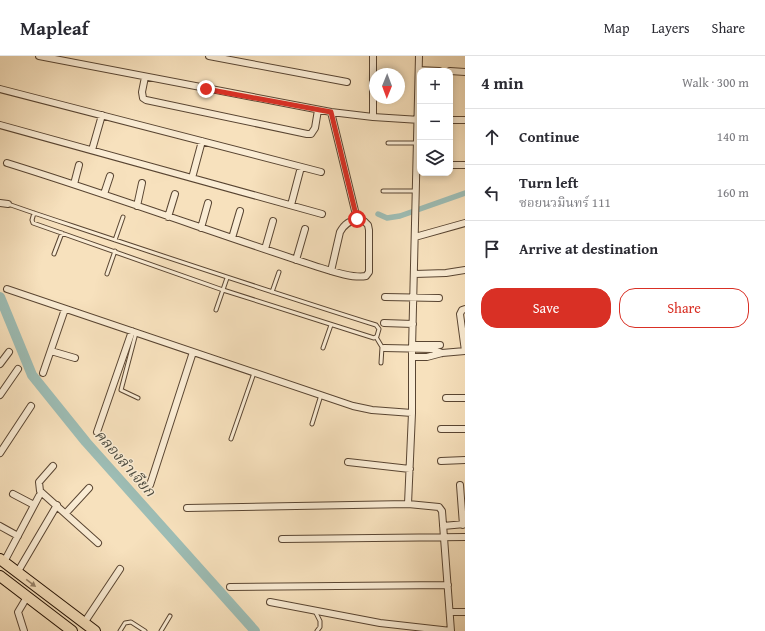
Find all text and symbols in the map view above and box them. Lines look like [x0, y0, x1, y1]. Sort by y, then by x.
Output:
text: Mapleaf [20, 14, 89, 42]
text: Map [604, 18, 630, 38]
text: Layers [652, 18, 690, 38]
text: Share [712, 18, 745, 38]
north arrow [369, 68, 405, 104]
map controls [417, 68, 453, 176]
button: + [417, 68, 453, 104]
text: 4 min [481, 70, 523, 95]
text: Walk · 300 m [682, 73, 749, 92]
route end [197, 80, 215, 98]
button: − [417, 104, 453, 140]
icon: ahead [481, 126, 503, 148]
text: Continue [519, 126, 580, 147]
text: 140 m [717, 127, 749, 146]
button: layers [417, 140, 453, 176]
text: Turn left [519, 172, 578, 193]
icon: left [481, 182, 503, 204]
text: 160 m [717, 183, 749, 202]
text: ซอยนวมินทร์ 111 [519, 193, 611, 212]
route start [348, 210, 366, 228]
icon: arrive [481, 238, 503, 260]
text: Arrive at destination [519, 238, 658, 259]
button: Save [481, 288, 611, 328]
button: Share [619, 288, 749, 328]
water label: คลองลำเจียก [90, 425, 161, 501]
one-way arrow [25, 579, 36, 587]

